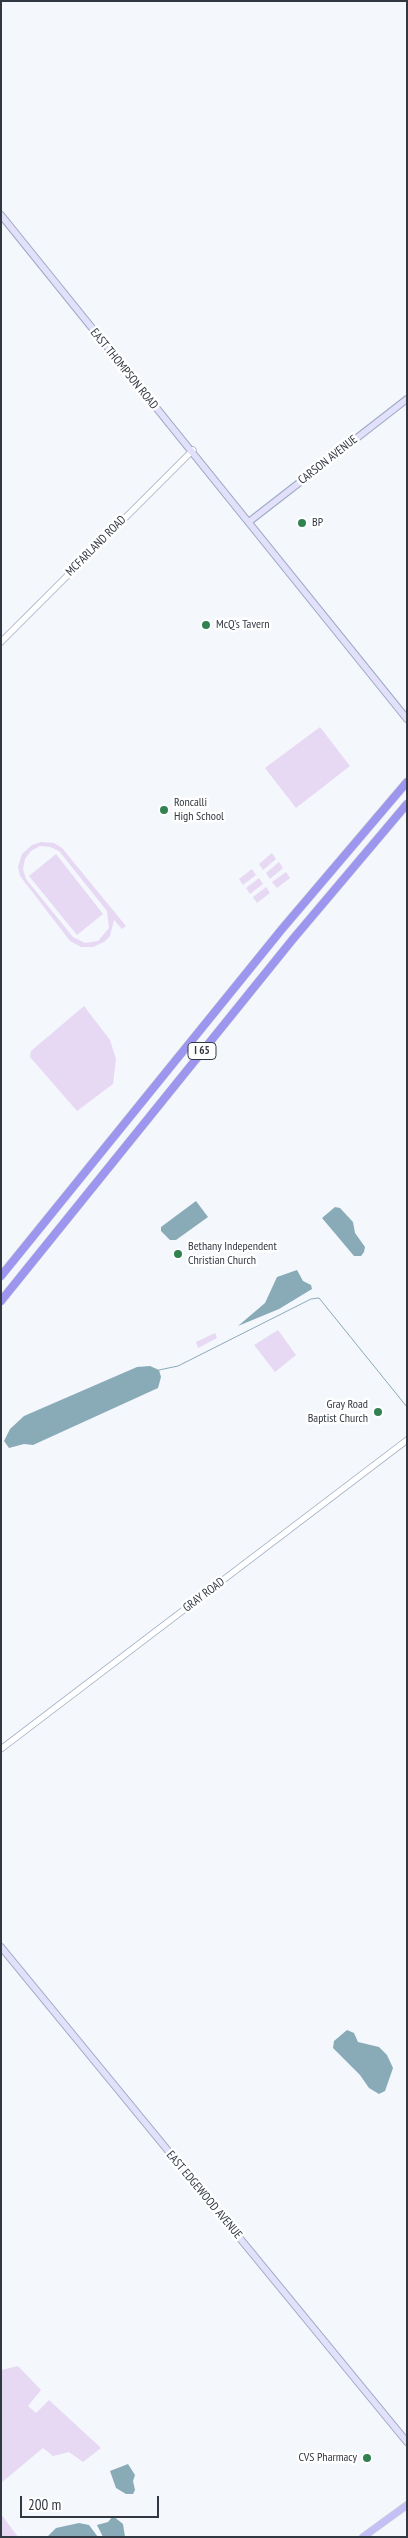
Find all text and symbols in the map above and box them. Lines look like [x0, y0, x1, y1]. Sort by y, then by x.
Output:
street label: EAST THOMPSON ROAD [87, 326, 161, 412]
street label: CARSON AVENUE [296, 432, 360, 488]
street label: MCFARLAND ROAD [63, 513, 129, 579]
place label: BP [312, 516, 323, 530]
marker: BP [296, 517, 308, 529]
place label: McQ's Tavern [216, 618, 270, 632]
marker: McQ's Tavern [200, 619, 212, 631]
place label: Roncalli High School [174, 796, 224, 824]
marker: Roncalli High School [158, 804, 170, 816]
road number: I 65 [188, 1042, 216, 1060]
place label: Bethany Independent Christian Church [188, 1240, 277, 1268]
marker: Bethany Independent Christian Church [172, 1248, 184, 1260]
place label: Gray Road Baptist Church [308, 1398, 368, 1426]
marker: Gray Road Baptist Church [372, 1406, 384, 1418]
street label: GRAY ROAD [180, 1575, 228, 1615]
street label: EAST EDGEWOOD AVENUE [163, 2148, 245, 2242]
place label: CVS Pharmacy [299, 2451, 357, 2465]
marker: CVS Pharmacy [361, 2452, 373, 2464]
scale bar [22, 2486, 161, 2518]
text: 200 m [28, 2495, 61, 2514]

